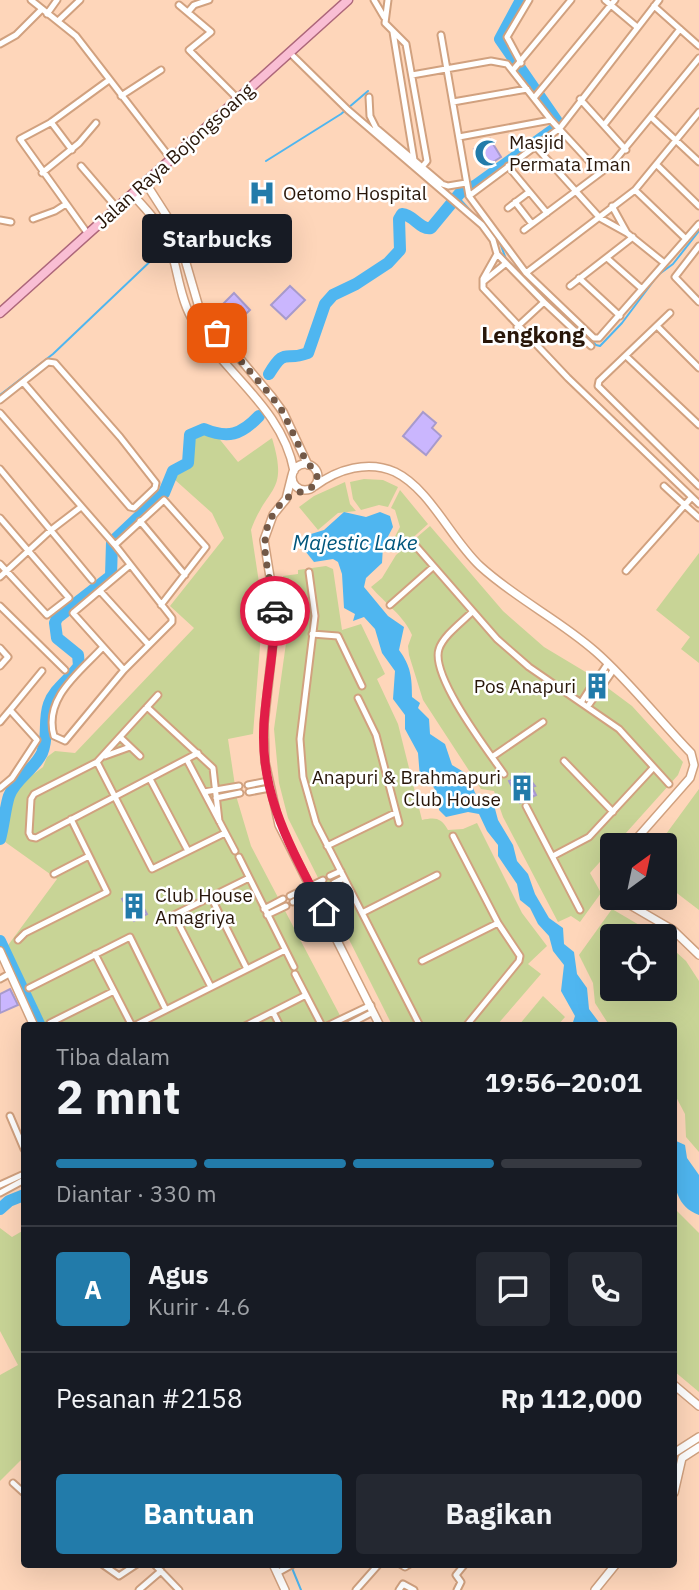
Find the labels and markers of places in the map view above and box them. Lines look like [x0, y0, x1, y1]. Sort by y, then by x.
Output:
place label: Masjid Permata Iman [509, 130, 631, 176]
mosque icon: Masjid Permata Iman [473, 138, 503, 168]
hospital icon: Oetomo Hospital [247, 178, 277, 208]
place label: Oetomo Hospital [283, 181, 427, 205]
callout: Starbucks [142, 214, 292, 263]
pin [187, 303, 247, 363]
building icon: Pos Anapuri [582, 671, 612, 701]
place label: Pos Anapuri [474, 674, 576, 698]
place label: Anapuri & Brahmapuri Club House [312, 765, 501, 811]
building icon: Anapuri & Brahmapuri Club House [507, 773, 537, 803]
pin [294, 882, 354, 942]
place label: Club House Amagriya [155, 883, 253, 929]
building icon: Club House Amagriya [119, 891, 149, 921]

